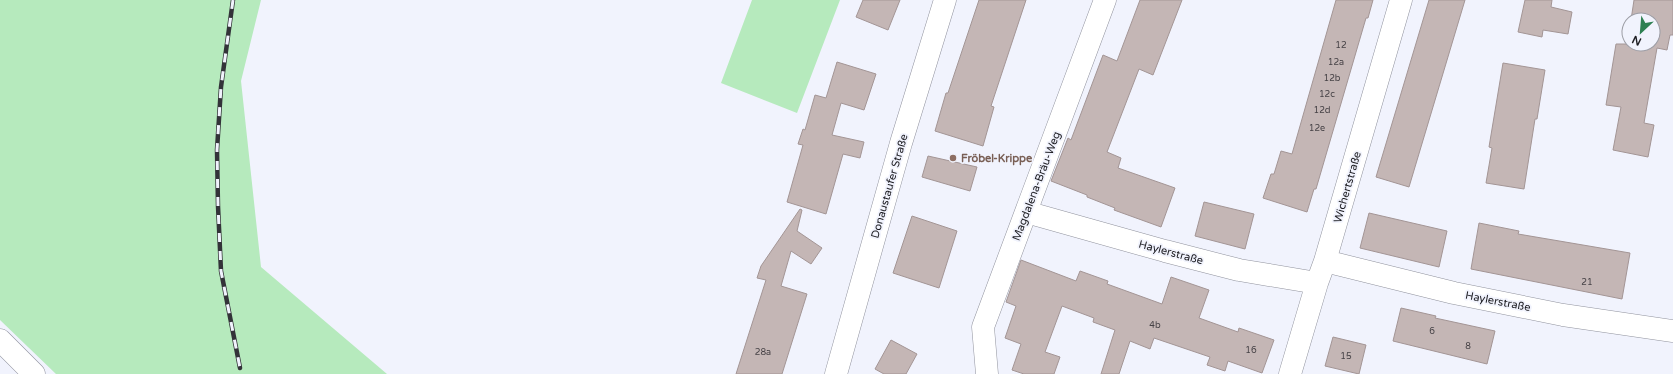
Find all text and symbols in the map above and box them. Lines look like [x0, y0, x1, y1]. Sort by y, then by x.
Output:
north arrow [1621, 12, 1661, 52]
text: N [1630, 33, 1644, 48]
house number: 12 [1335, 40, 1347, 51]
house number: 12a [1328, 57, 1344, 68]
house number: 12b [1324, 73, 1341, 84]
house number: 12c [1319, 89, 1335, 100]
house number: 12d [1314, 105, 1330, 116]
house number: 12e [1309, 123, 1325, 134]
street label: Magdalena-Bräu-Weg [1010, 130, 1063, 243]
street label: Donaustaufer Straße [868, 133, 911, 240]
street label: Wichertstraße [1331, 150, 1364, 224]
place label: Fröbel-Krippe [961, 152, 1033, 166]
marker: Fröbel-Krippe [948, 153, 958, 163]
street label: Haylerstraße [1137, 238, 1205, 267]
house number: 21 [1581, 277, 1593, 288]
street label: Haylerstraße [1464, 289, 1532, 314]
house number: 4b [1149, 320, 1161, 331]
house number: 6 [1429, 326, 1435, 337]
house number: 8 [1465, 341, 1471, 352]
house number: 16 [1245, 345, 1257, 356]
house number: 28a [755, 347, 771, 358]
house number: 15 [1340, 351, 1352, 362]

